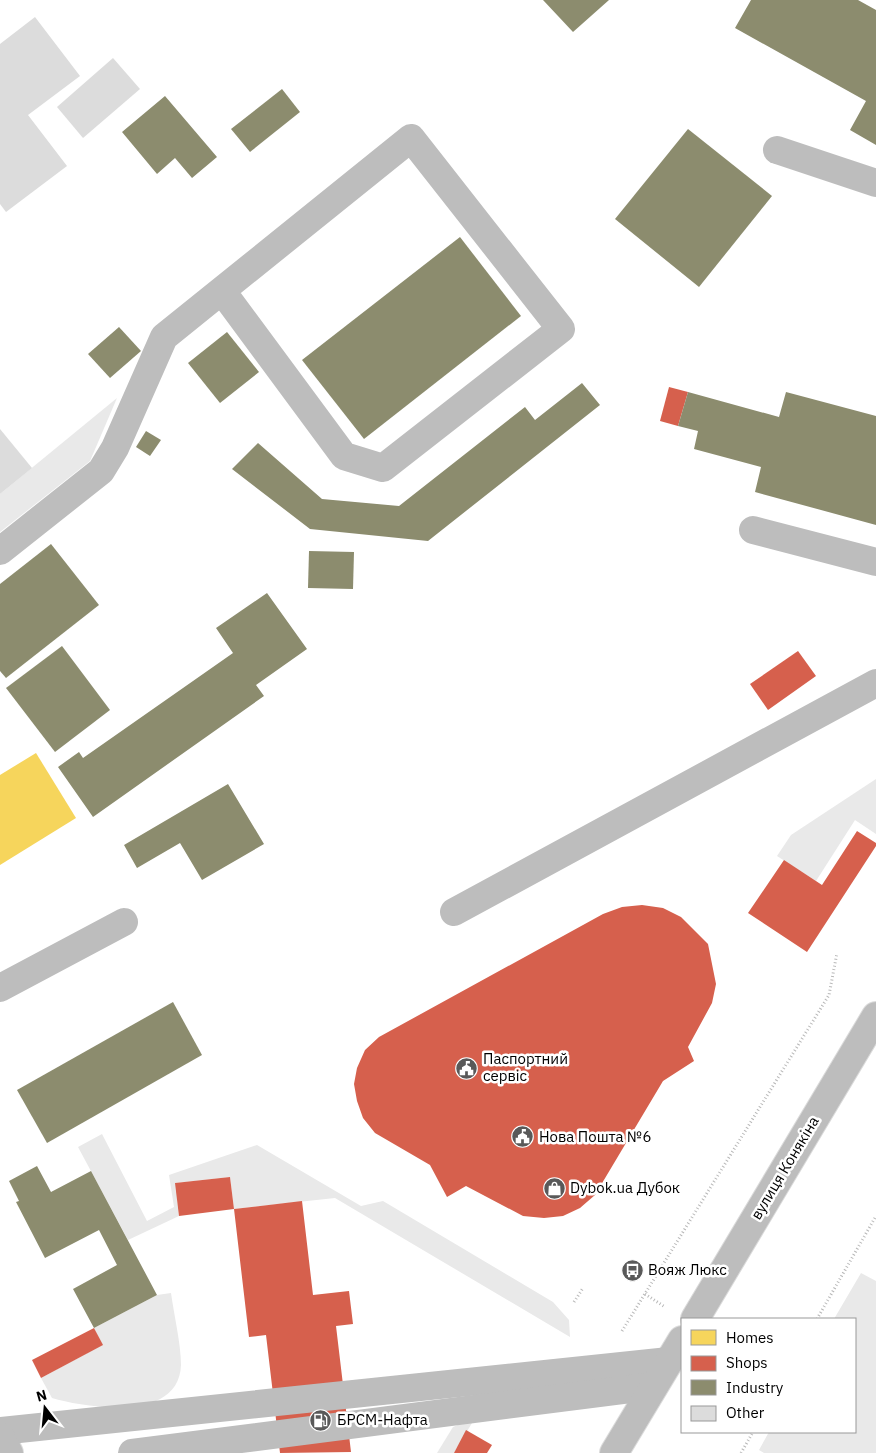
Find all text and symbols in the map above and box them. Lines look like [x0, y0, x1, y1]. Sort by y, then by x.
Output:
place label: Паспортний сервіс [483, 1049, 568, 1085]
public building icon: Паспортний сервіс [455, 1056, 479, 1080]
street label: вулиця Конякіна [746, 1113, 823, 1223]
public building icon: Нова Пошта №6 [511, 1125, 535, 1149]
place label: Нова Пошта №6 [539, 1127, 651, 1146]
shop icon: Dybok.ua Дубок [542, 1176, 566, 1200]
place label: Dybok.ua Дубок [570, 1178, 680, 1197]
bus stop icon: Вояж Люкс [620, 1258, 644, 1282]
place label: Вояж Люкс [648, 1260, 727, 1279]
legend [681, 1318, 856, 1433]
text: Homes [726, 1328, 774, 1347]
text: Shops [726, 1353, 768, 1372]
text: Industry [726, 1378, 784, 1397]
north arrow [20, 1383, 70, 1433]
text: N [34, 1385, 49, 1406]
text: Other [726, 1403, 765, 1422]
fuel station icon: БРСМ-Нафта [309, 1408, 333, 1432]
place label: БРСМ-Нафта [337, 1410, 428, 1429]

